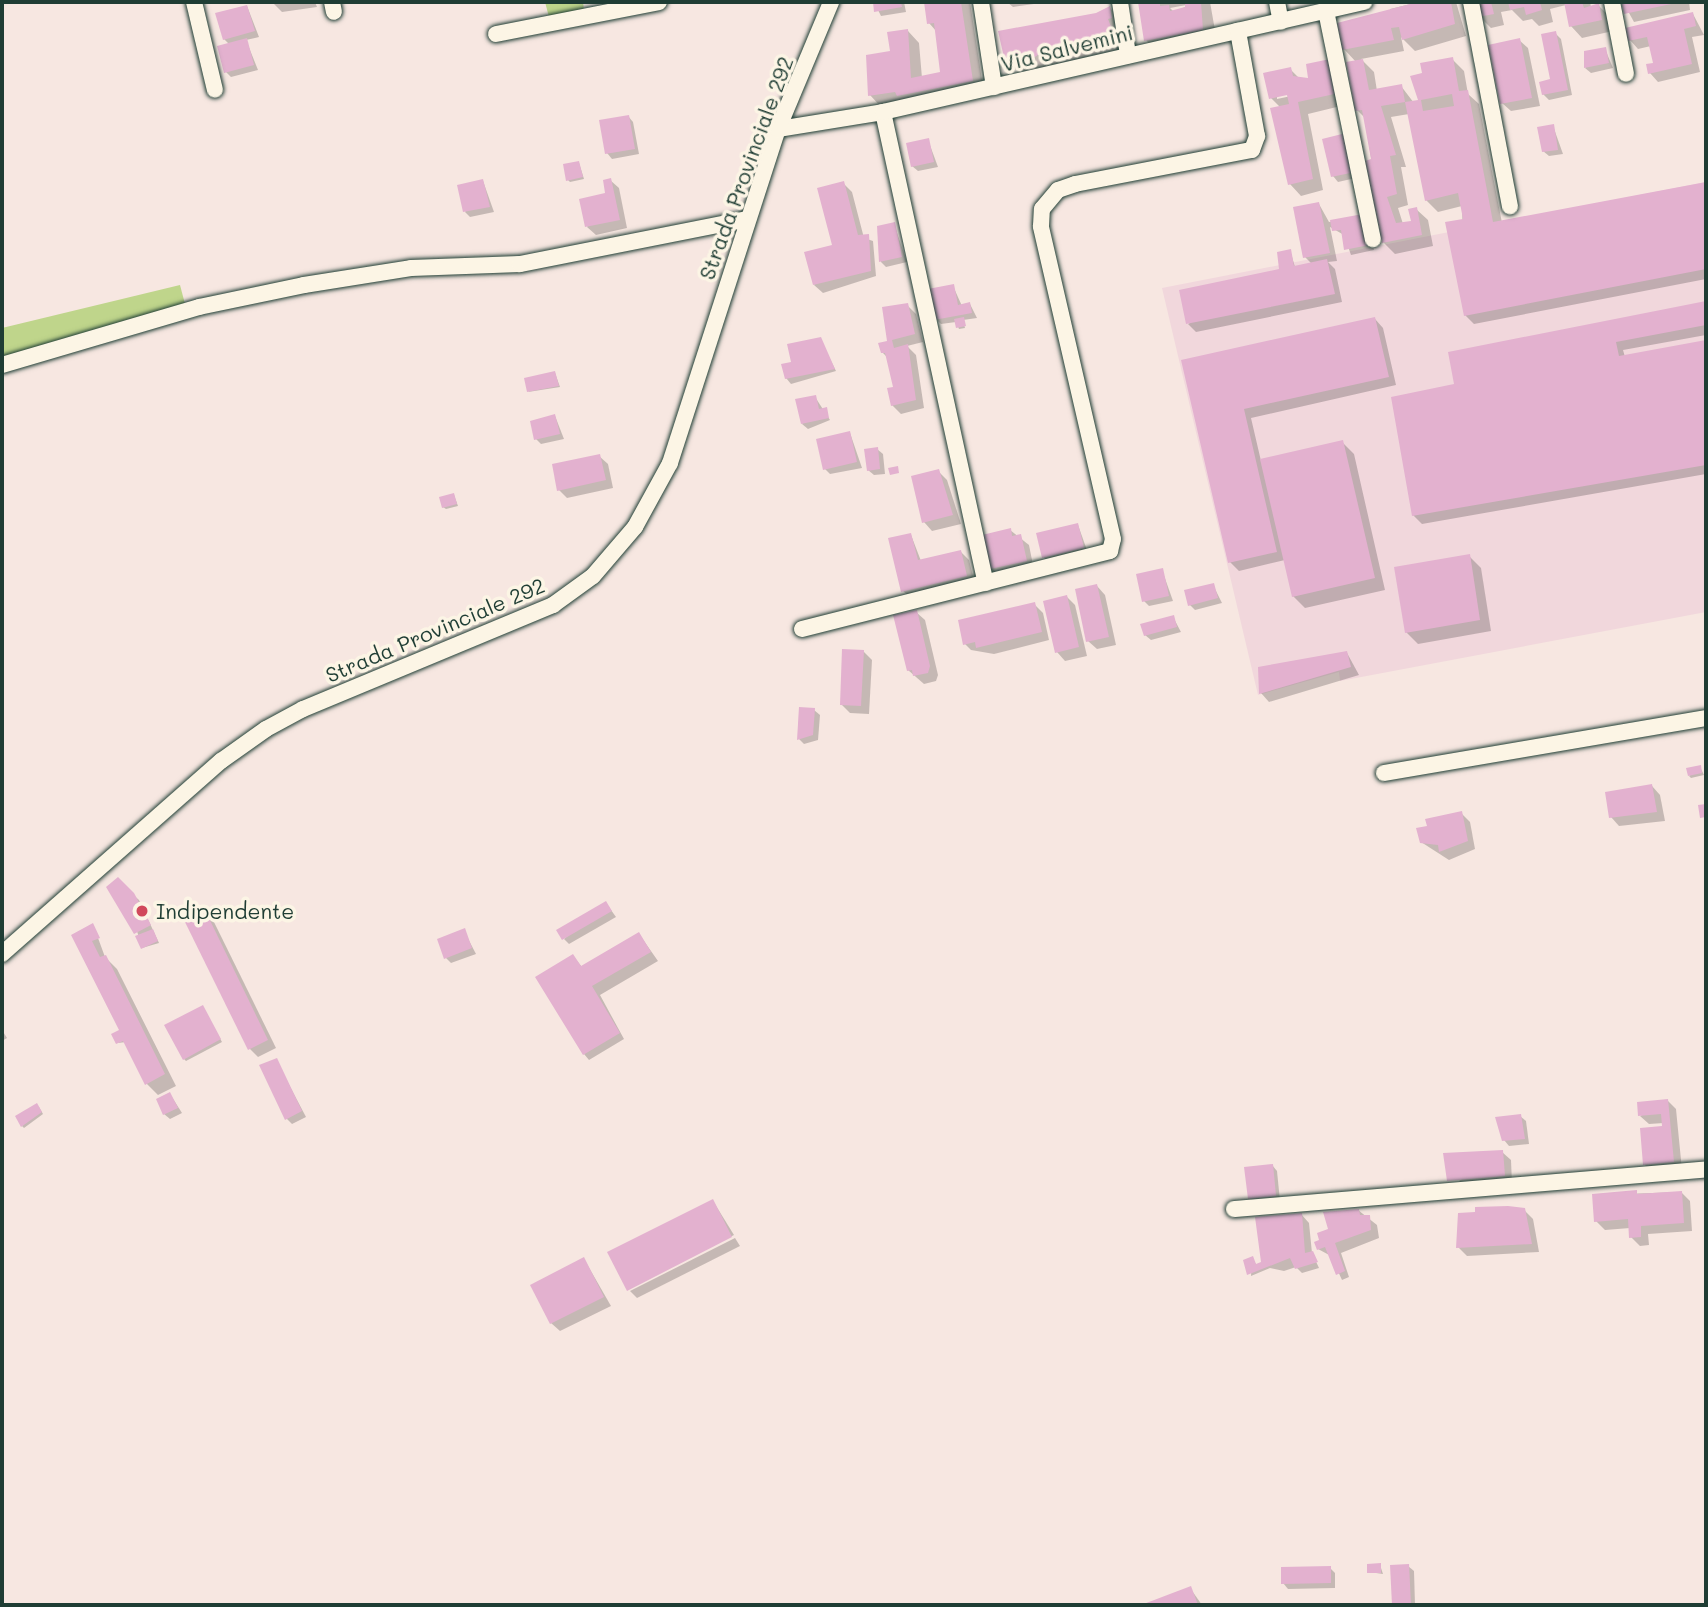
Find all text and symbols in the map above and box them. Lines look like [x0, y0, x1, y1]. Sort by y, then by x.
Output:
street label: Via Salvemini [998, 19, 1136, 77]
street label: Strada Provinciale 292 [694, 53, 798, 283]
street label: Strada Provinciale 292 [322, 572, 548, 688]
place label: Indipendente [156, 898, 294, 924]
marker: Indipendente [134, 903, 150, 919]

